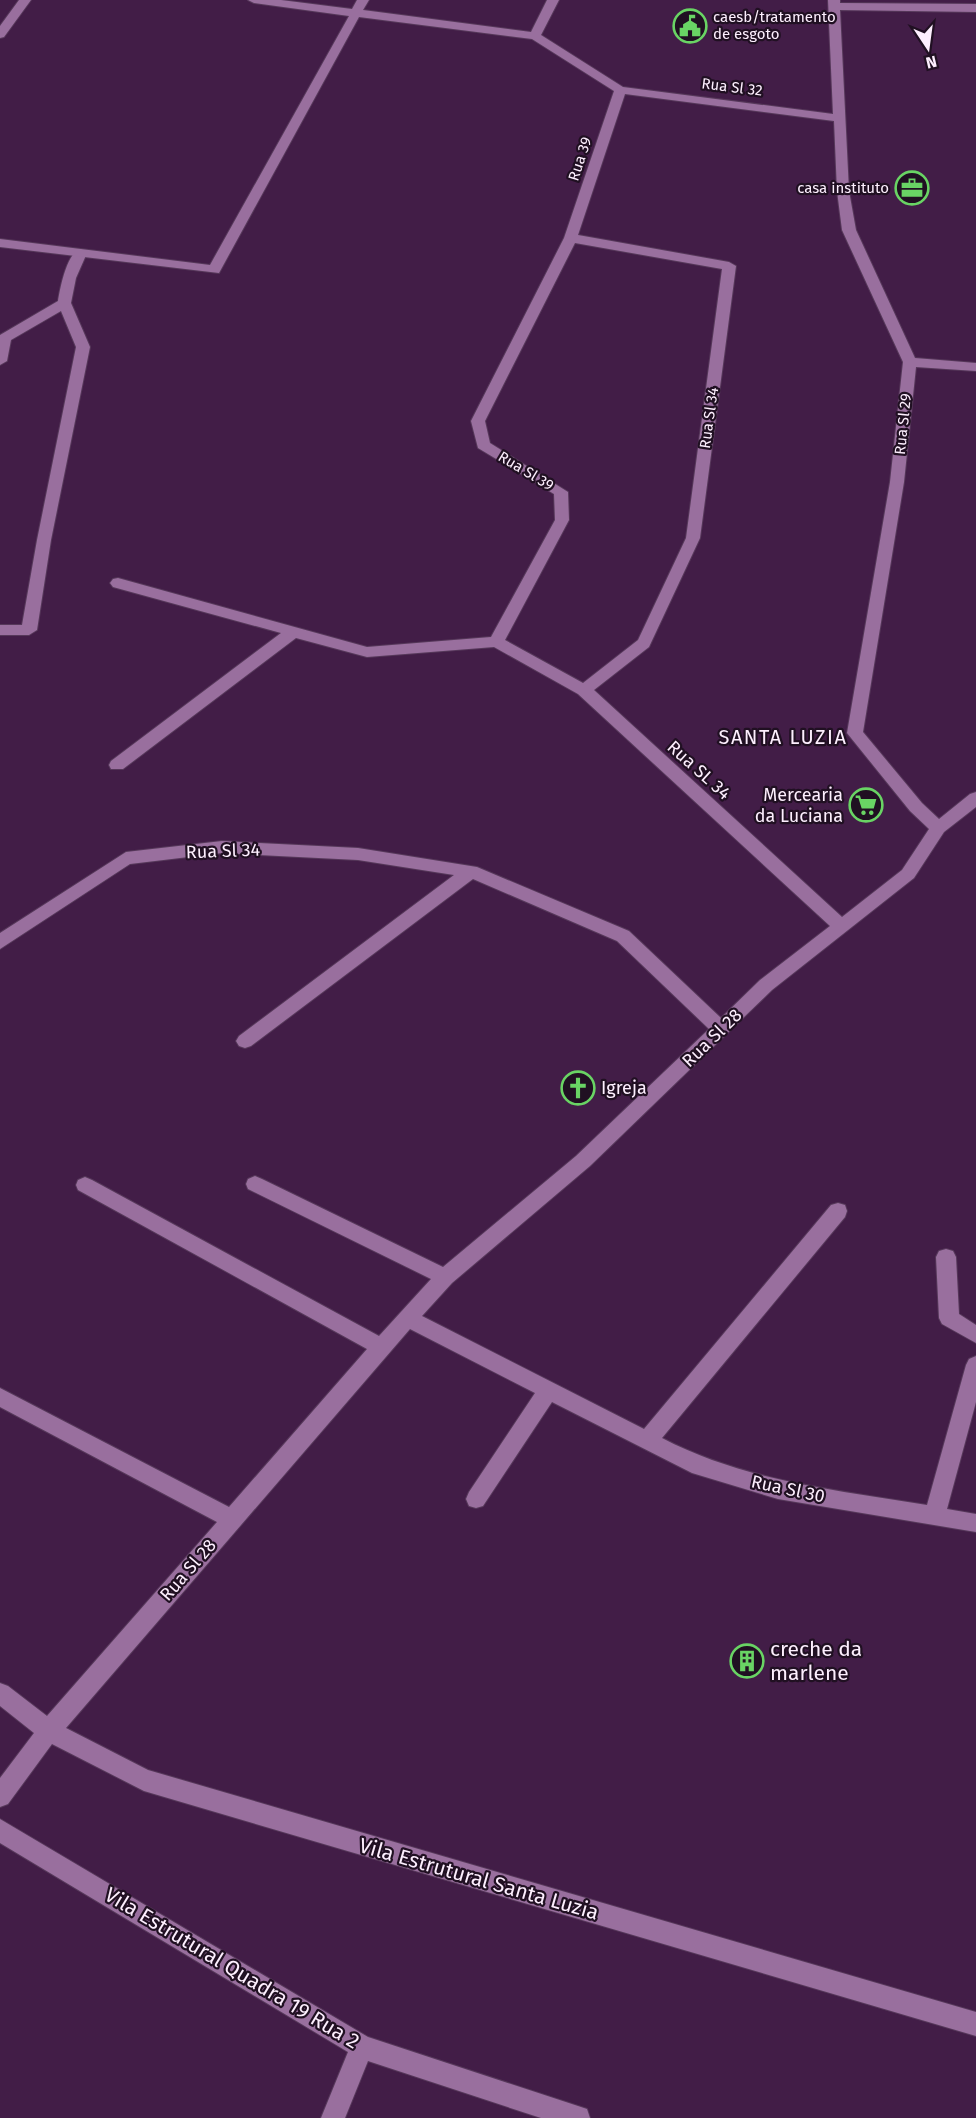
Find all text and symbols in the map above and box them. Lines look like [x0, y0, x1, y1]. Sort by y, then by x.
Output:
public building icon: caesb/tratamento de esgoto [672, 8, 708, 44]
place label: caesb/tratamento de esgoto [713, 8, 836, 43]
north arrow [898, 18, 958, 78]
text: N [924, 52, 939, 73]
street label: Rua Sl 32 [701, 74, 763, 100]
street label: Rua 39 [564, 135, 596, 183]
office icon: casa instituto [894, 170, 930, 206]
place label: casa instituto [797, 179, 889, 197]
street label: Rua Sl 34 [696, 386, 722, 450]
street label: Rua Sl 29 [891, 392, 915, 456]
street label: Rua Sl 39 [495, 447, 557, 495]
district label: SANTA LUZIA [719, 725, 847, 749]
street label: Rua SL 34 [663, 736, 736, 805]
place label: Mercearia da Luciana [755, 784, 843, 827]
supermarket icon: Mercearia da Luciana [848, 787, 884, 823]
street label: Rua Sl 34 [186, 839, 261, 863]
street label: Rua Sl 28 [678, 1004, 747, 1072]
church icon: Igreja [560, 1070, 596, 1106]
place label: Igreja [601, 1077, 647, 1099]
street label: Rua Sl 30 [749, 1470, 827, 1508]
street label: Rua Sl 28 [155, 1535, 221, 1605]
place label: creche da marlene [770, 1636, 862, 1686]
building icon: creche da marlene [729, 1643, 765, 1679]
street label: Vila Estrutural Santa Luzia [356, 1832, 602, 1926]
street label: Vila Estrutural Quadra 19 Rua 2 [100, 1881, 364, 2055]

